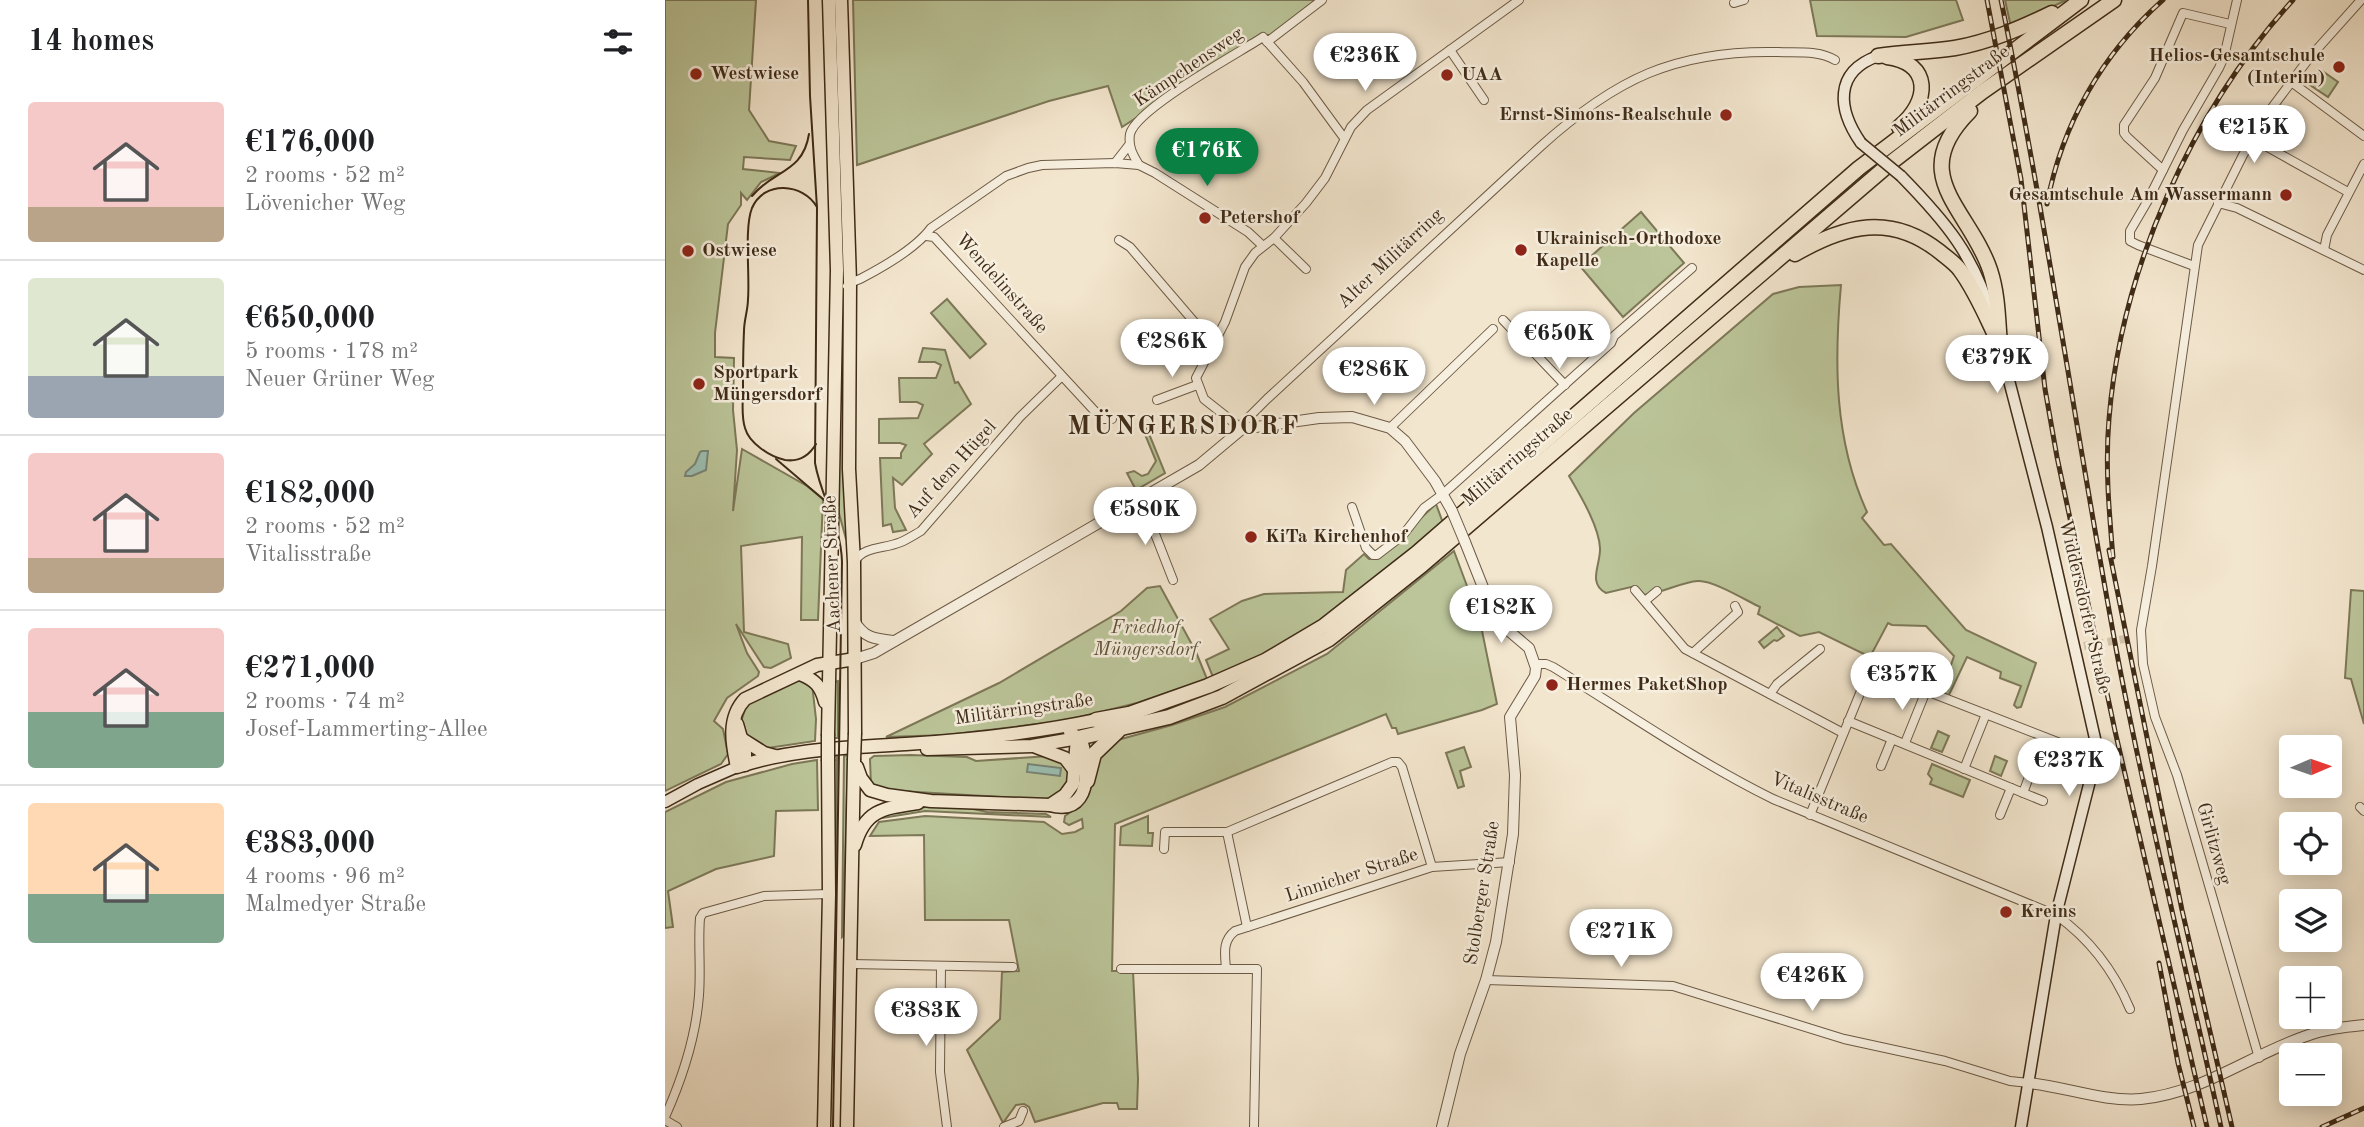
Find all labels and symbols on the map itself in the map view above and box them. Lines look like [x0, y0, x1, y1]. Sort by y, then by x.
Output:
street label: Kämpchensweg [1131, 24, 1248, 111]
pin: €236K [1316, 34, 1414, 93]
street label: Militärringstraße [1891, 42, 2013, 142]
place label: Helios-Gesamtschule (Interim) [2149, 47, 2325, 88]
marker: Helios-Gesamtschule (Interim) [2331, 59, 2347, 75]
place label: Westwiese [710, 65, 799, 84]
marker: Westwiese [688, 66, 704, 82]
place label: UAA [1461, 66, 1503, 85]
marker: UAA [1439, 67, 1455, 83]
place label: Ernst-Simons-Realschule [1499, 106, 1712, 125]
pin: €215K [2205, 106, 2303, 165]
marker: Ernst-Simons-Realschule [1718, 107, 1734, 123]
pin: €176K [1158, 128, 1256, 188]
place label: Gesamtschule Am Wassermann [2008, 186, 2272, 205]
marker: Gesamtschule Am Wassermann [2278, 187, 2294, 203]
street label: Alter Militärring [1335, 205, 1448, 313]
place label: Petershof [1219, 209, 1301, 228]
marker: Petershof [1197, 210, 1213, 226]
street label: Wendelinstraße [951, 230, 1051, 338]
place label: Ukrainisch-Orthodoxe Kapelle [1535, 230, 1722, 271]
place label: Ostwiese [702, 242, 777, 261]
marker: Ukrainisch-Orthodoxe Kapelle [1513, 242, 1529, 258]
marker: Ostwiese [680, 243, 696, 259]
pin: €650K [1510, 312, 1608, 371]
pin: €286K [1123, 320, 1221, 379]
pin: €379K [1948, 336, 2046, 395]
pin: €286K [1325, 348, 1423, 407]
place label: Sportpark Müngersdorf [713, 364, 823, 405]
marker: Sportpark Müngersdorf [691, 376, 707, 392]
street label: Militärringstraße [1459, 405, 1577, 511]
district label: MÜNGERSDORF [1068, 409, 1300, 440]
street label: Auf dem Hügel [903, 417, 1001, 523]
pin: €580K [1096, 488, 1194, 547]
street label: Aachener Straße [821, 495, 845, 633]
street label: Widdersdorfer Straße [2055, 518, 2113, 696]
place label: KiTa Kirchenhof [1265, 528, 1409, 547]
marker: KiTa Kirchenhof [1243, 529, 1259, 545]
pin: €182K [1452, 586, 1550, 645]
park label: Friedhof Müngersdorf [1093, 619, 1201, 660]
pin: €357K [1853, 652, 1951, 712]
place label: Hermes PaketShop [1566, 676, 1728, 695]
marker: Hermes PaketShop [1544, 677, 1560, 693]
street label: Militärringstraße [954, 691, 1094, 729]
north arrow [2279, 735, 2341, 798]
pin: €237K [2020, 738, 2118, 798]
street label: Vitalisstraße [1767, 770, 1871, 828]
street label: Girlitzweg [2192, 801, 2234, 888]
street label: Stolberger Straße [1462, 820, 1504, 966]
street label: Linnicher Straße [1283, 846, 1421, 906]
place label: Kreins [2020, 903, 2076, 922]
marker: Kreins [1998, 904, 2014, 920]
pin: €271K [1572, 909, 1670, 969]
pin: €426K [1763, 954, 1861, 1013]
pin: €383K [877, 988, 975, 1048]

